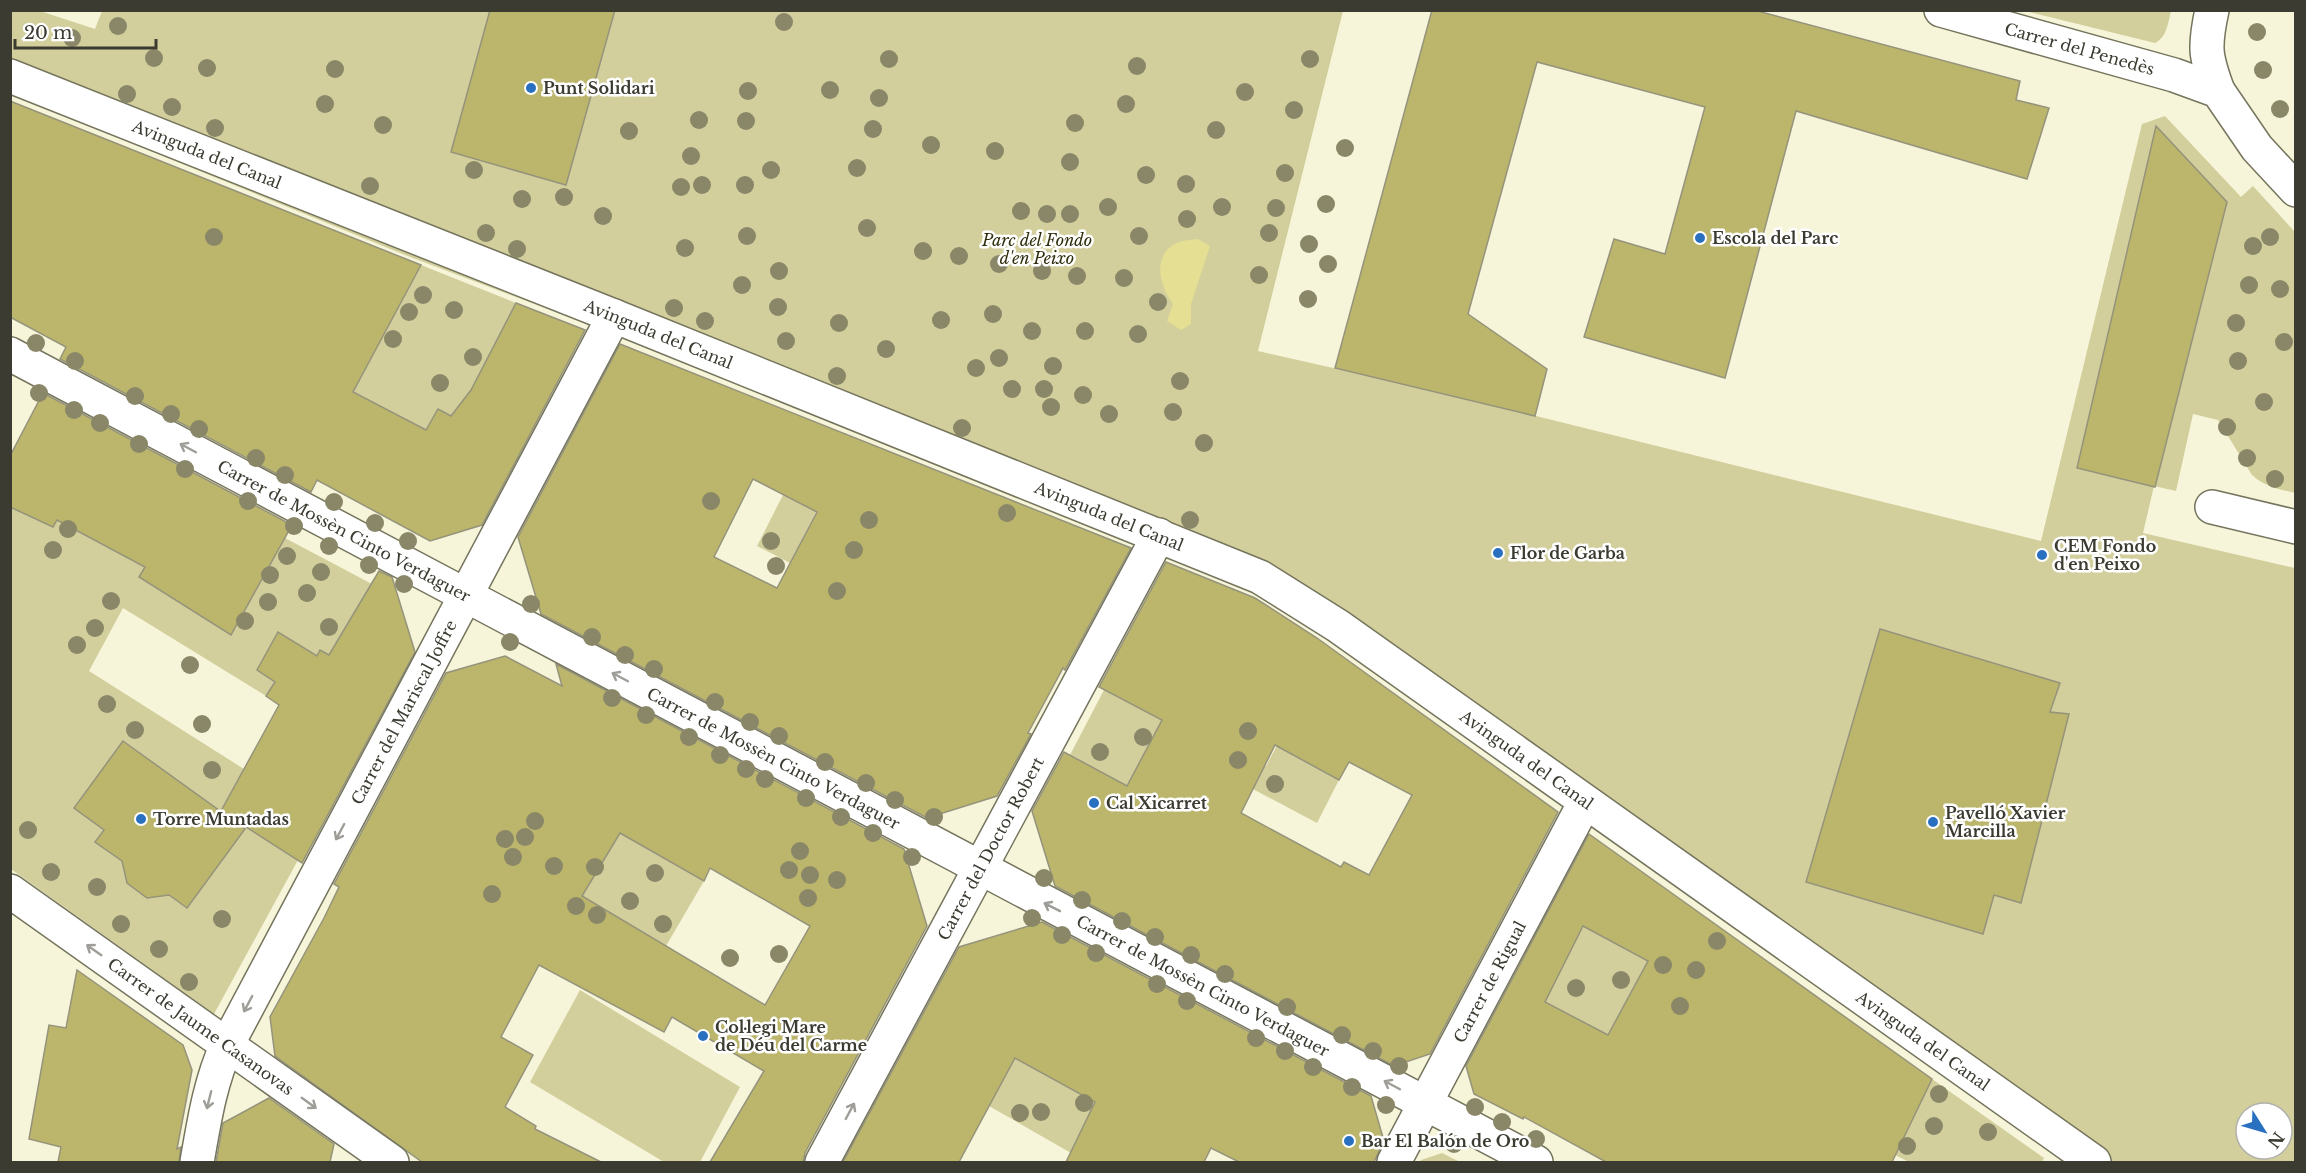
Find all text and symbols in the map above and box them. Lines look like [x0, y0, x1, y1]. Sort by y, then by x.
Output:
scale bar [15, 12, 156, 50]
street label: Carrer del Penedès [2002, 18, 2157, 79]
text: 20 m [24, 22, 72, 44]
place label: Punt Solidari [543, 78, 655, 98]
marker: Punt Solidari [524, 81, 538, 95]
street label: Avinguda del Canal [129, 115, 284, 193]
place label: Escola del Parc [1712, 228, 1838, 248]
park label: Parc del Fondo d'en Peixo [981, 230, 1092, 268]
marker: Escola del Parc [1693, 231, 1707, 245]
street label: Avinguda del Canal [580, 295, 736, 373]
one-way arrow [180, 442, 198, 453]
street label: Carrer de Mossèn Cinto Verdaguer [214, 456, 474, 606]
street label: Avinguda del Canal [1031, 477, 1187, 555]
place label: CEM Fondo d'en Peixo [2054, 536, 2156, 574]
place label: Flor de Garba [1510, 543, 1625, 563]
marker: Flor de Garba [1491, 546, 1505, 560]
marker: CEM Fondo d'en Peixo [2035, 548, 2049, 562]
street label: Carrer del Mariscal Joffre [347, 616, 461, 808]
one-way arrow [612, 671, 630, 683]
street label: Carrer de Mossèn Cinto Verdaguer [644, 683, 904, 834]
street label: Avinguda del Canal [1455, 705, 1597, 814]
street label: Carrer del Doctor Robert [933, 753, 1048, 944]
place label: Cal Xicarret [1106, 793, 1208, 813]
marker: Cal Xicarret [1087, 796, 1101, 810]
place label: Pavelló Xavier Marcilla [1945, 803, 2065, 841]
place label: Torre Muntadas [153, 809, 289, 829]
marker: Torre Muntadas [134, 812, 148, 826]
marker: Pavelló Xavier Marcilla [1926, 815, 1940, 829]
one-way arrow [334, 823, 345, 841]
one-way arrow [1044, 900, 1062, 912]
street label: Carrer de Mossèn Cinto Verdaguer [1073, 911, 1333, 1061]
street label: Carrer de Rigual [1449, 918, 1530, 1046]
one-way arrow [86, 943, 102, 956]
street label: Carrer de Jaume Casanovas [104, 954, 298, 1099]
street label: Avinguda del Canal [1852, 986, 1994, 1095]
one-way arrow [242, 995, 253, 1013]
place label: Col·legi Mare de Déu del Carme [715, 1017, 867, 1055]
marker: Col·legi Mare de Déu del Carme [696, 1029, 710, 1043]
one-way arrow [1384, 1079, 1402, 1090]
one-way arrow [202, 1090, 214, 1109]
one-way arrow [300, 1097, 316, 1109]
north arrow [2234, 1101, 2294, 1161]
one-way arrow [844, 1103, 856, 1120]
text: N [2263, 1128, 2288, 1152]
place label: Bar El Balón de Oro [1361, 1131, 1529, 1151]
marker: Bar El Balón de Oro [1342, 1134, 1356, 1148]

